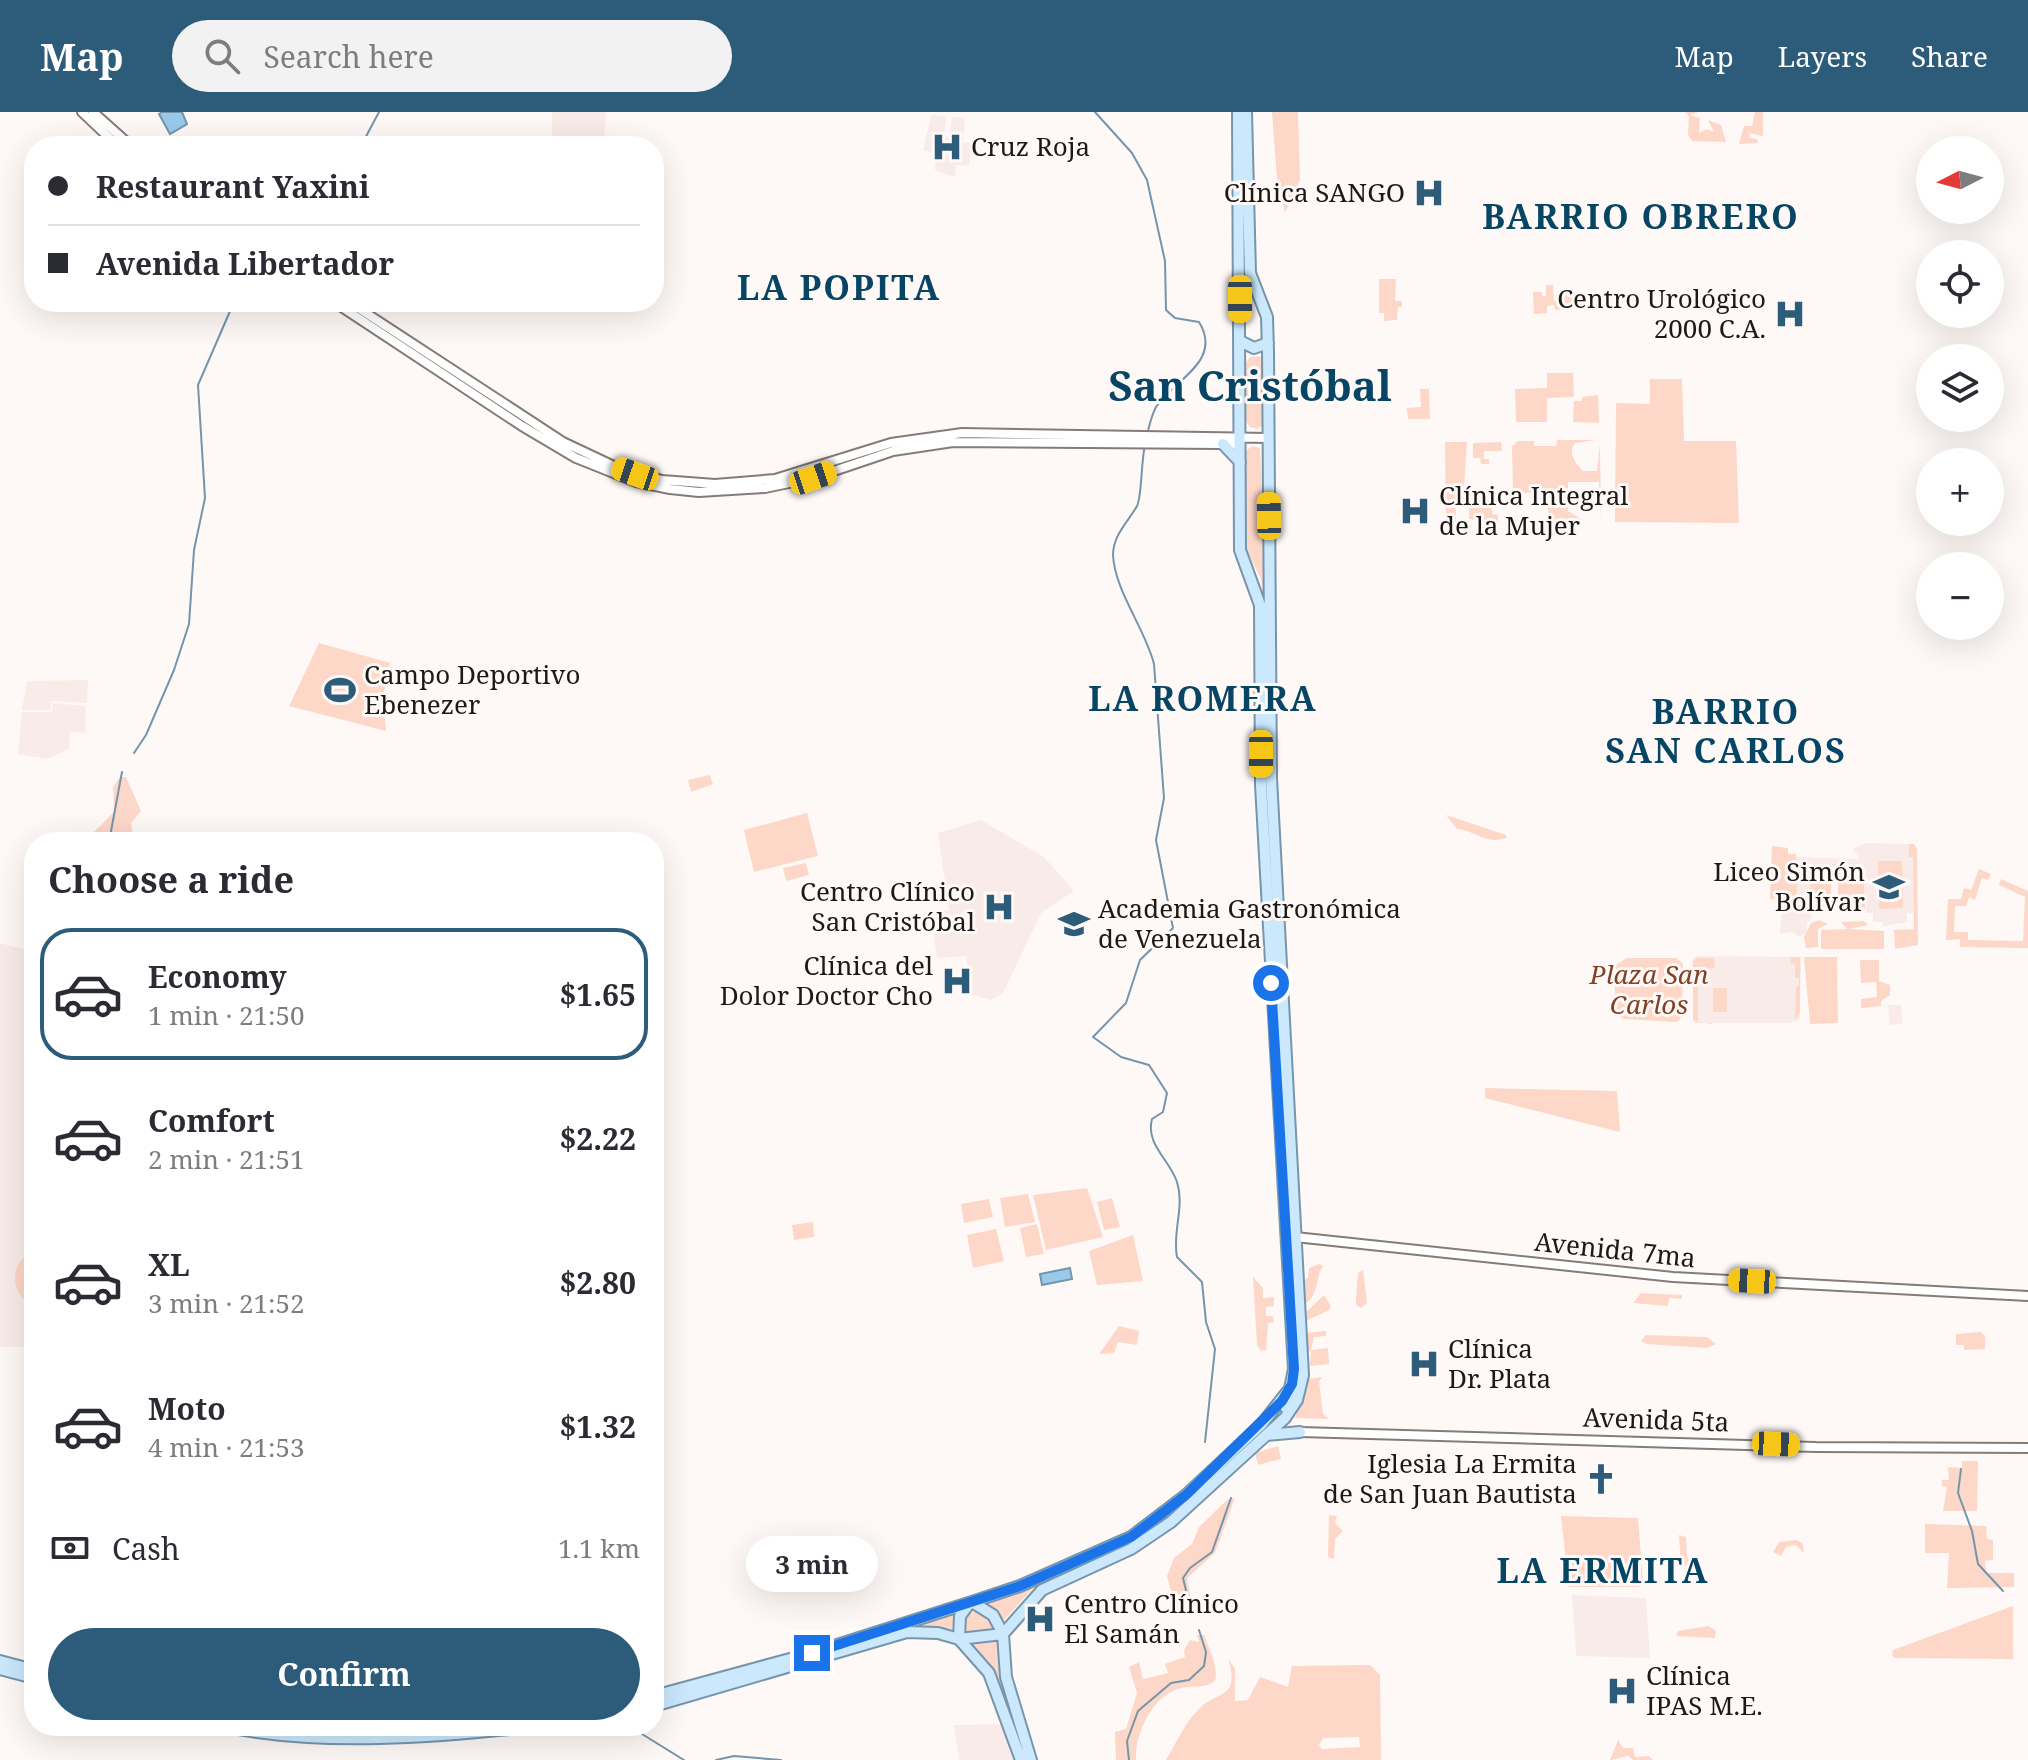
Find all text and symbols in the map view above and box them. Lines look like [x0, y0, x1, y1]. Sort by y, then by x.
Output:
search box [172, 20, 732, 92]
text: Map [40, 30, 124, 82]
icon: search [200, 34, 244, 78]
text: Search here [264, 36, 434, 77]
text: Map [1675, 37, 1734, 75]
text: Layers [1778, 37, 1867, 75]
text: Share [1911, 37, 1988, 75]
place label: Cruz Roja [971, 128, 1090, 164]
hospital icon: Cruz Roja [930, 130, 964, 164]
north arrow [1916, 136, 2004, 224]
map controls [1916, 136, 2004, 640]
text: Restaurant Yaxini [96, 166, 370, 207]
place label: Clínica SANGO [1224, 174, 1405, 210]
hospital icon: Clínica SANGO [1412, 176, 1446, 210]
district label: BARRIO OBRERO [1482, 193, 1800, 239]
button: locate [1916, 240, 2004, 328]
text: Avenida Libertador [96, 243, 394, 284]
district label: LA POPITA [737, 264, 941, 310]
car [1228, 275, 1252, 323]
place label: Centro Urológico 2000 C.A. [1557, 280, 1766, 346]
hospital icon: Centro Urológico 2000 C.A. [1773, 297, 1807, 331]
button: layers [1916, 344, 2004, 432]
district label: San Cristóbal [1108, 356, 1392, 413]
button: + [1916, 448, 2004, 536]
car [608, 455, 662, 493]
car [786, 459, 840, 497]
place label: Clínica Integral de la Mujer [1439, 477, 1628, 543]
car [1257, 492, 1281, 540]
hospital icon: Clínica Integral de la Mujer [1398, 494, 1432, 528]
button: − [1916, 552, 2004, 640]
place label: Campo Deportivo Ebenezer [364, 656, 580, 722]
sports icon: Campo Deportivo Ebenezer [323, 673, 357, 707]
district label: LA ROMERA [1088, 675, 1318, 721]
district label: BARRIO SAN CARLOS [1605, 688, 1847, 773]
car [1249, 730, 1273, 778]
place label: Liceo Simón Bolívar [1713, 853, 1865, 919]
text: Choose a ride [48, 855, 294, 904]
school or university icon: Liceo Simón Bolívar [1872, 870, 1906, 904]
place label: Centro Clínico San Cristóbal [800, 873, 975, 939]
hospital icon: Centro Clínico San Cristóbal [982, 890, 1016, 924]
place label: Academia Gastronómica de Venezuela [1098, 890, 1401, 956]
school or university icon: Academia Gastronómica de Venezuela [1057, 907, 1091, 941]
place label: Clínica del Dolor Doctor Cho [720, 947, 933, 1013]
text: Economy [148, 956, 287, 997]
park label: Plaza San Carlos [1589, 956, 1709, 1022]
icon: car [52, 958, 124, 1030]
hospital icon: Clínica del Dolor Doctor Cho [940, 964, 974, 998]
route start [1253, 965, 1289, 1001]
text: $1.65 [559, 974, 636, 1015]
text: 1 min · 21:50 [148, 997, 305, 1033]
text: Comfort [148, 1100, 275, 1141]
icon: car [52, 1102, 124, 1174]
text: $2.22 [559, 1118, 636, 1159]
text: 2 min · 21:51 [148, 1141, 305, 1177]
street label: Avenida 7ma [1533, 1223, 1698, 1275]
text: XL [148, 1244, 190, 1285]
icon: car [52, 1246, 124, 1318]
text: $2.80 [559, 1262, 636, 1303]
car [1727, 1268, 1777, 1294]
text: 3 min · 21:52 [148, 1285, 305, 1321]
place label: Clínica Dr. Plata [1448, 1330, 1551, 1396]
hospital icon: Clínica Dr. Plata [1407, 1347, 1441, 1381]
text: Moto [148, 1388, 226, 1429]
icon: car [52, 1390, 124, 1462]
street label: Avenida 5ta [1582, 1398, 1730, 1440]
text: $1.32 [559, 1406, 636, 1447]
text: 4 min · 21:53 [148, 1429, 305, 1465]
car [1752, 1431, 1800, 1457]
place label: Iglesia La Ermita de San Juan Bautista [1323, 1445, 1577, 1511]
church icon: Iglesia La Ermita de San Juan Bautista [1584, 1462, 1618, 1496]
icon: cash [48, 1526, 92, 1570]
text: Cash [112, 1528, 180, 1569]
text: 1.1 km [558, 1530, 640, 1566]
callout: 3 min [746, 1537, 878, 1593]
text: 3 min [775, 1546, 849, 1582]
district label: LA ERMITA [1497, 1547, 1709, 1593]
place label: Centro Clínico El Samán [1064, 1585, 1239, 1651]
hospital icon: Centro Clínico El Samán [1023, 1602, 1057, 1636]
button: Confirm [48, 1628, 640, 1720]
route end [794, 1635, 830, 1671]
place label: Clínica IPAS M.E. [1646, 1657, 1763, 1723]
hospital icon: Clínica IPAS M.E. [1605, 1674, 1639, 1708]

